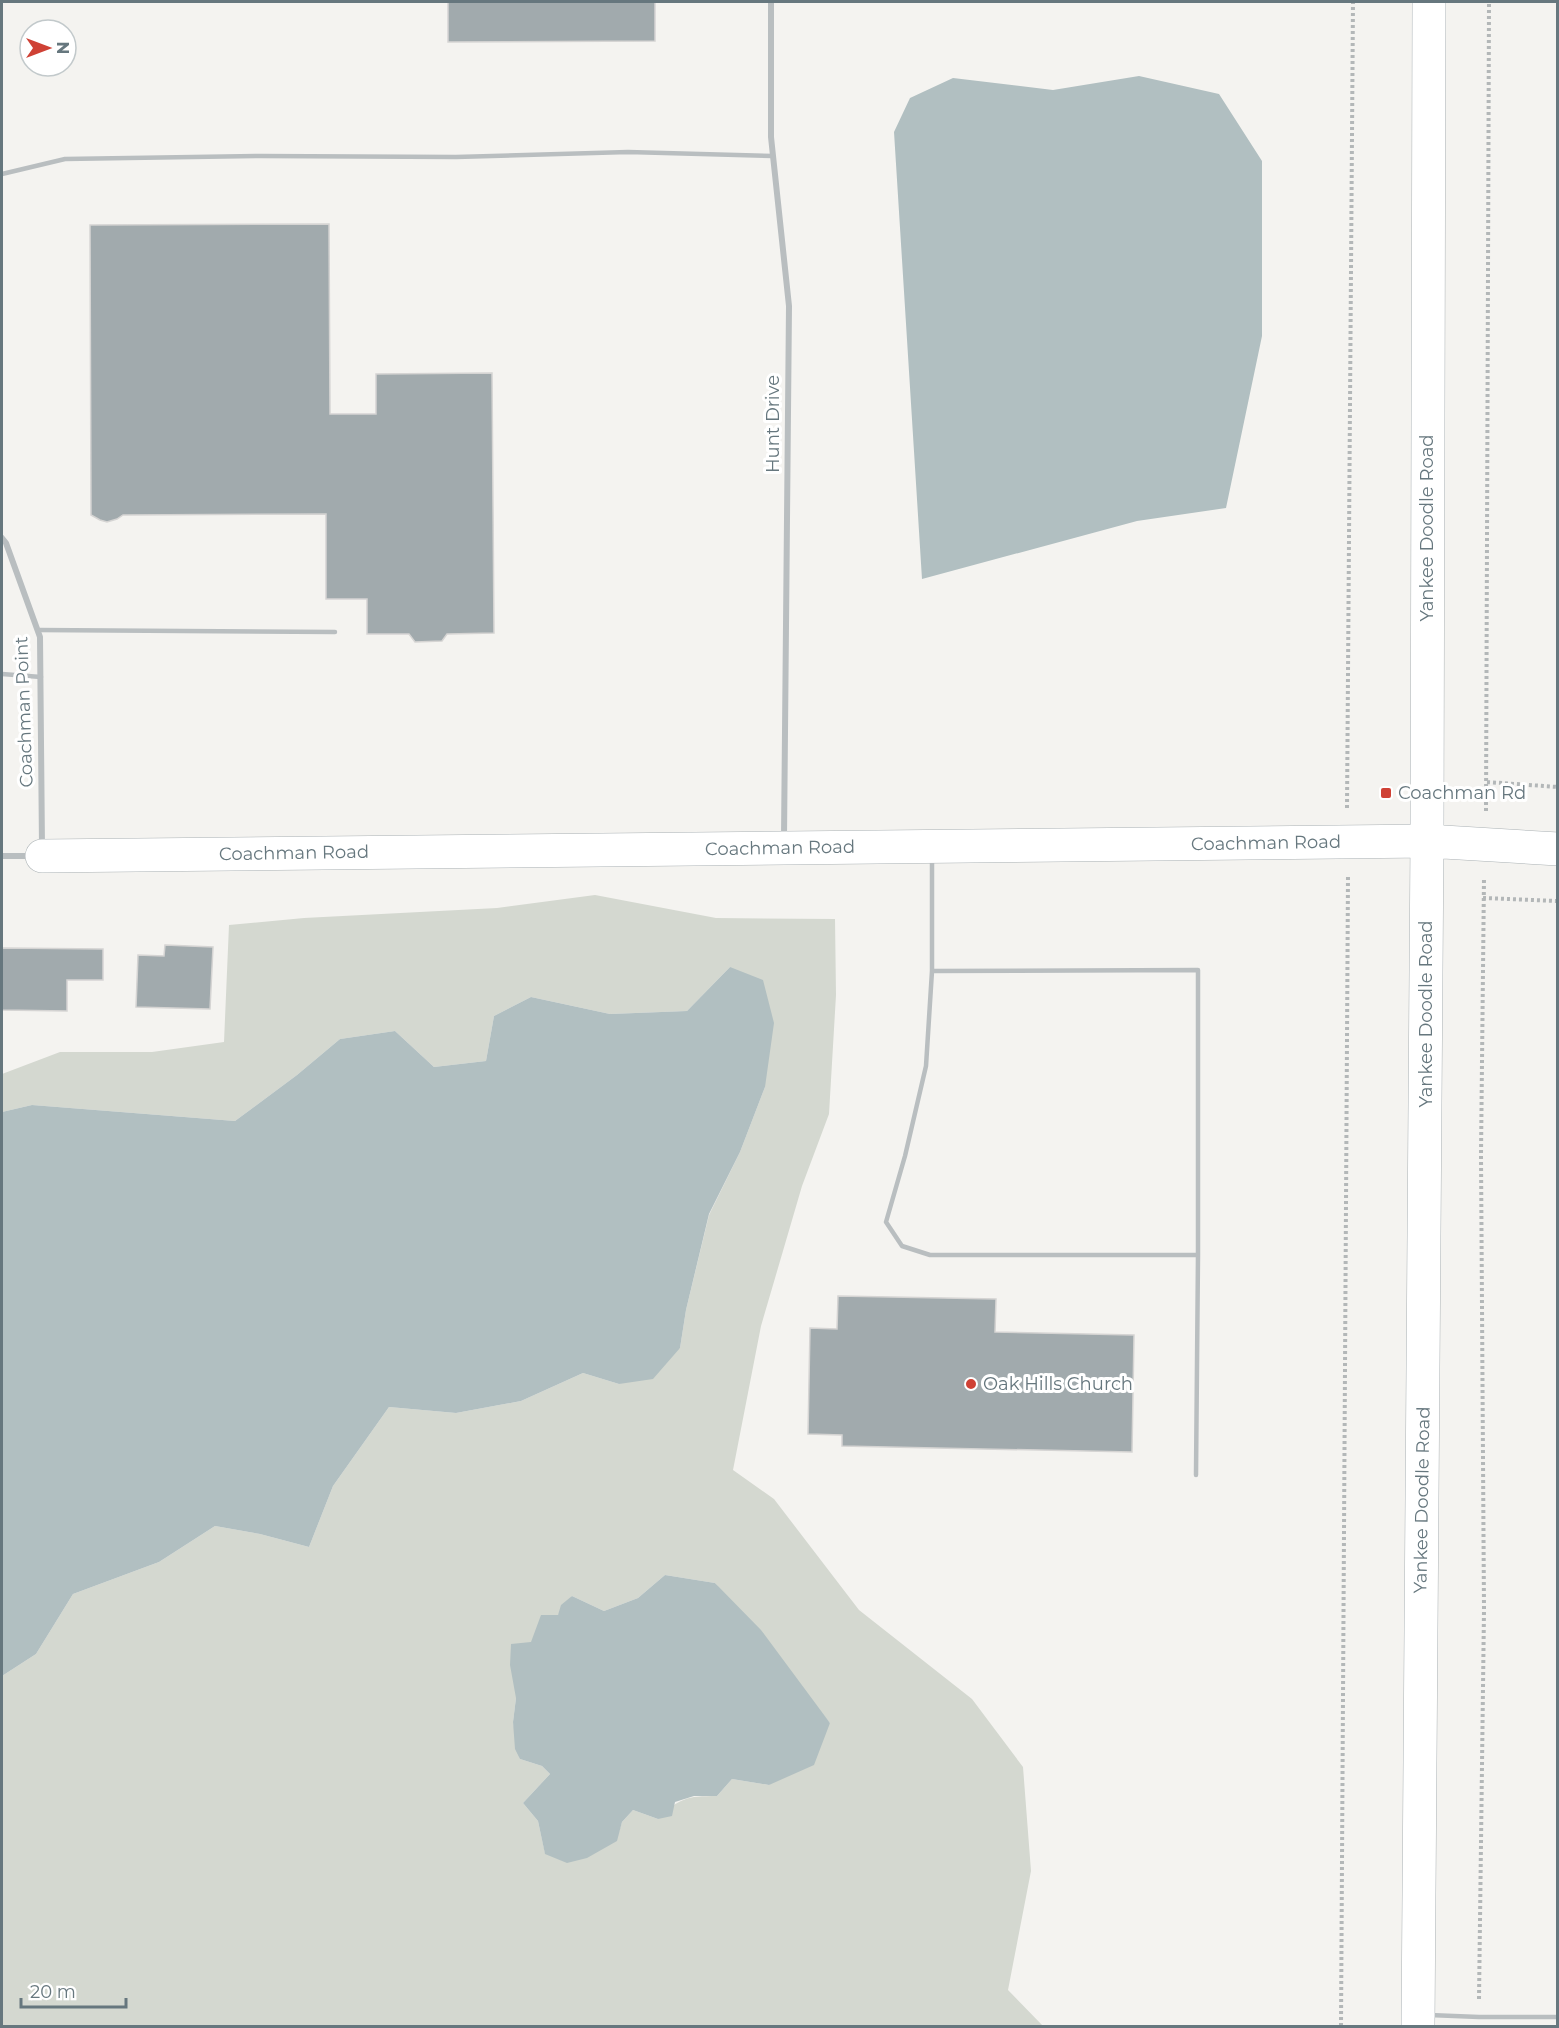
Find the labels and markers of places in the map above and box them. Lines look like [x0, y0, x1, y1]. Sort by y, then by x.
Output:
place label: Coachman Rd [1398, 782, 1526, 804]
marker: Coachman Rd [1379, 786, 1393, 800]
place label: Oak Hills Church [983, 1373, 1133, 1395]
marker: Oak Hills Church [964, 1377, 978, 1391]

